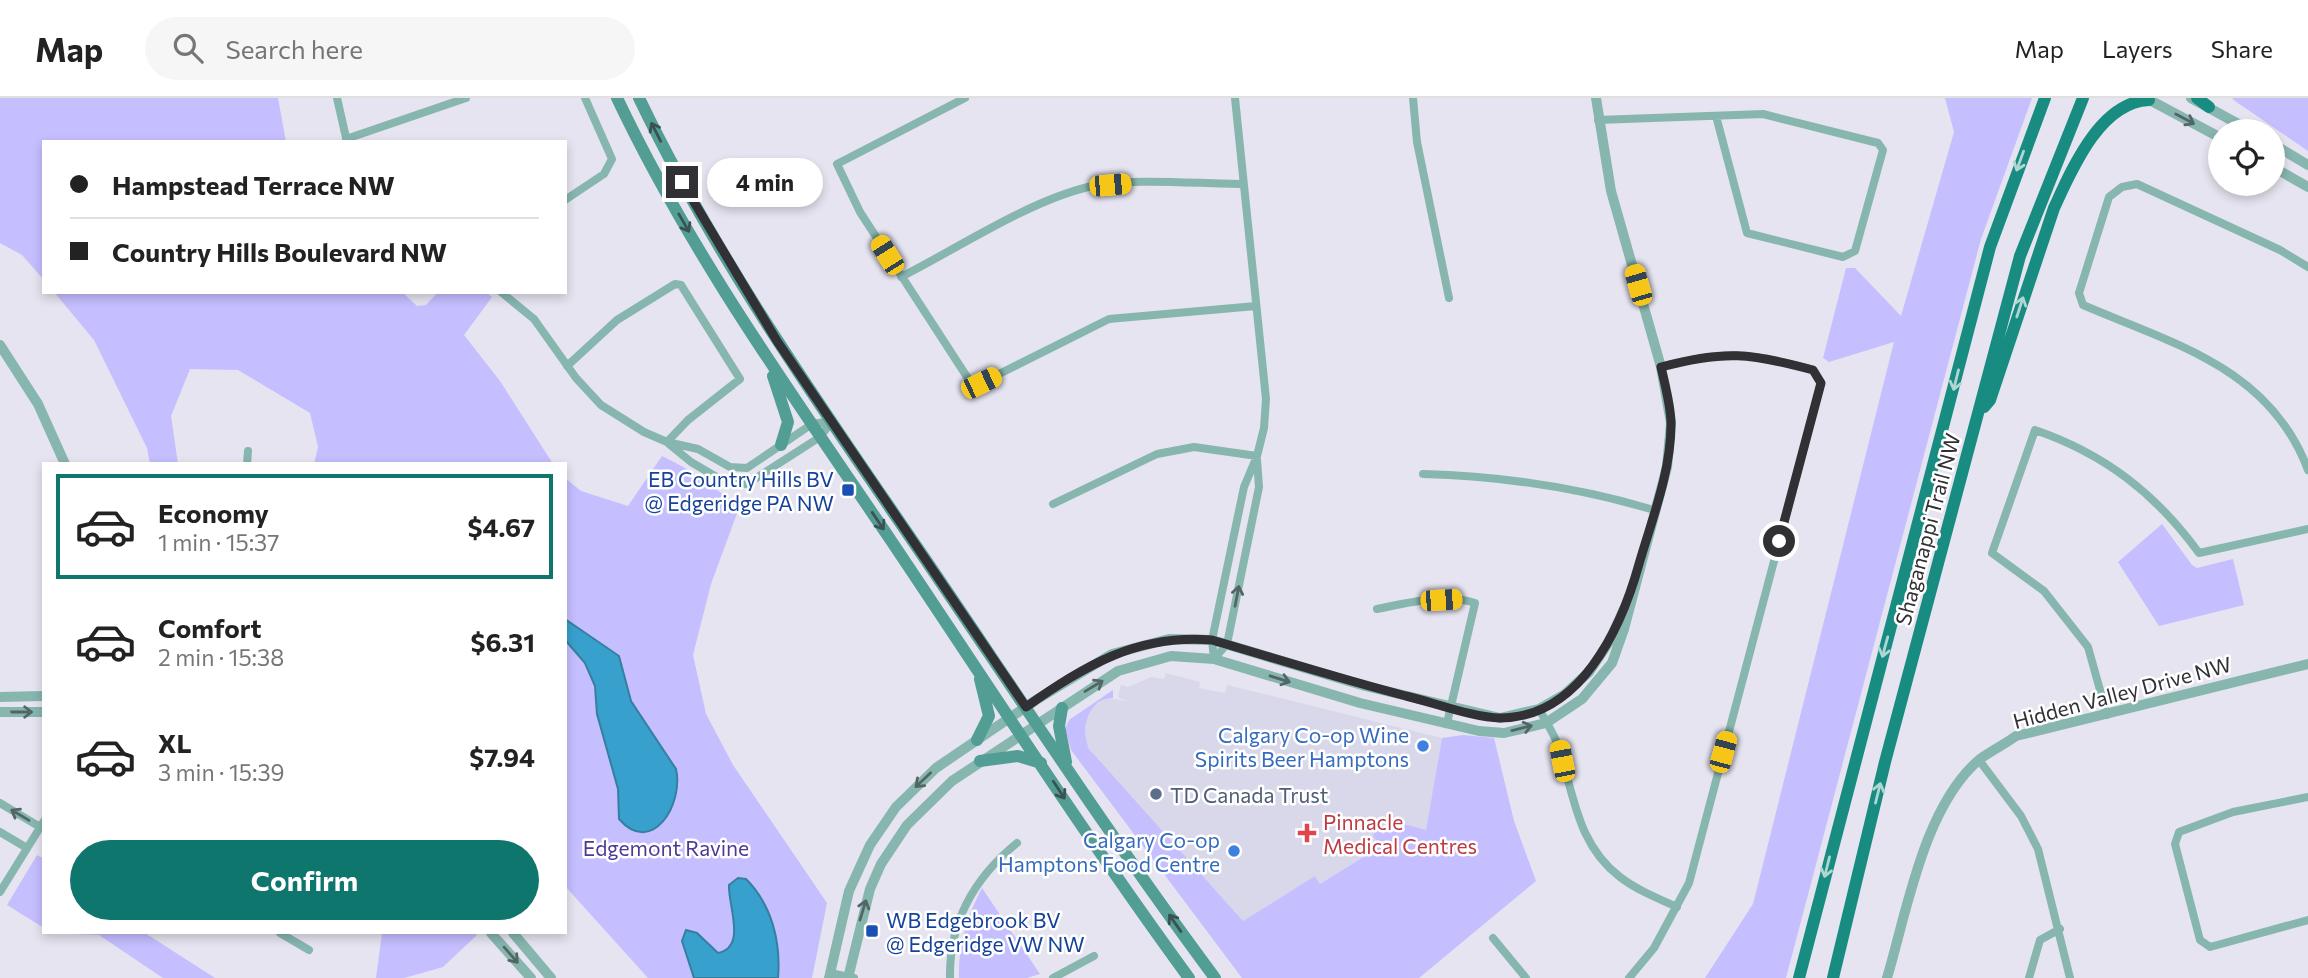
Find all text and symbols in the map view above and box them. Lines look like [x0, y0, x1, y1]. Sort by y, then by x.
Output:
search box [145, 17, 635, 80]
text: Map [35, 28, 103, 69]
icon: search [169, 29, 207, 67]
text: Search here [225, 33, 363, 64]
text: Map [2015, 34, 2064, 63]
text: Layers [2102, 34, 2173, 63]
text: Share [2211, 34, 2273, 63]
one-way arrow [2174, 113, 2195, 126]
map controls [2208, 119, 2285, 196]
button: locate [2208, 119, 2285, 196]
one-way arrow [648, 122, 662, 143]
one-way arrow [2013, 150, 2025, 172]
callout: 4 min [706, 158, 822, 206]
route end [666, 166, 698, 198]
text: 4 min [736, 168, 794, 196]
text: Hampstead Terrace NW [112, 169, 395, 200]
car [1089, 173, 1132, 197]
one-way arrow [677, 213, 691, 233]
car [867, 232, 908, 278]
text: Country Hills Boulevard NW [112, 236, 447, 267]
car [1623, 262, 1654, 308]
one-way arrow [2014, 296, 2027, 318]
car [958, 364, 1005, 402]
one-way arrow [1949, 368, 1962, 390]
street label: Shaganappi Trail NW [1889, 430, 1965, 628]
place label: EB Country Hills BV @ Edgeridge PA NW [645, 466, 834, 515]
marker: EB Country Hills BV @ Edgeridge PA NW [840, 482, 856, 498]
icon: car [74, 495, 137, 558]
text: Economy [158, 497, 269, 528]
text: $4.67 [468, 511, 535, 542]
one-way arrow [871, 511, 885, 530]
route start [1763, 525, 1795, 557]
text: 1 min · 15:37 [158, 528, 279, 556]
one-way arrow [1230, 585, 1244, 608]
car [1420, 588, 1463, 612]
icon: car [74, 610, 137, 673]
text: Comfort [158, 612, 261, 643]
text: $6.31 [471, 626, 535, 657]
one-way arrow [1878, 635, 1891, 657]
text: 2 min · 15:38 [158, 643, 284, 671]
street label: Hidden Valley Drive NW [2010, 651, 2234, 733]
one-way arrow [1268, 673, 1290, 686]
one-way arrow [1084, 678, 1103, 693]
one-way arrow [10, 705, 33, 719]
one-way arrow [1510, 721, 1533, 735]
place label: Calgary Co-op Wine Spirits Beer Hamptons [1195, 722, 1409, 771]
icon: car [74, 725, 137, 788]
text: XL [158, 727, 192, 758]
car [1708, 729, 1739, 775]
marker: Calgary Co-op Wine Spirits Beer Hamptons [1415, 738, 1431, 754]
car [1548, 738, 1577, 784]
text: $7.94 [469, 741, 535, 772]
text: 3 min · 15:39 [158, 758, 284, 786]
one-way arrow [915, 772, 932, 789]
one-way arrow [1052, 780, 1067, 799]
place label: TD Canada Trust [1170, 782, 1328, 807]
one-way arrow [1872, 782, 1885, 805]
marker: TD Canada Trust [1148, 786, 1164, 802]
one-way arrow [10, 808, 30, 822]
place label: Pinnacle Medical Centres [1323, 809, 1477, 858]
marker: Pinnacle Medical Centres [1297, 823, 1317, 843]
place label: Calgary Co-op Hamptons Food Centre [998, 827, 1220, 876]
park label: Edgemont Ravine [583, 835, 749, 860]
button: Confirm [70, 840, 539, 920]
marker: Calgary Co-op Hamptons Food Centre [1226, 843, 1242, 859]
one-way arrow [1820, 855, 1833, 878]
one-way arrow [858, 900, 871, 922]
place label: WB Edgebrook BV @ Edgeridge VW NW [886, 907, 1085, 956]
one-way arrow [1168, 914, 1182, 933]
marker: WB Edgebrook BV @ Edgeridge VW NW [864, 923, 880, 939]
one-way arrow [503, 946, 519, 964]

